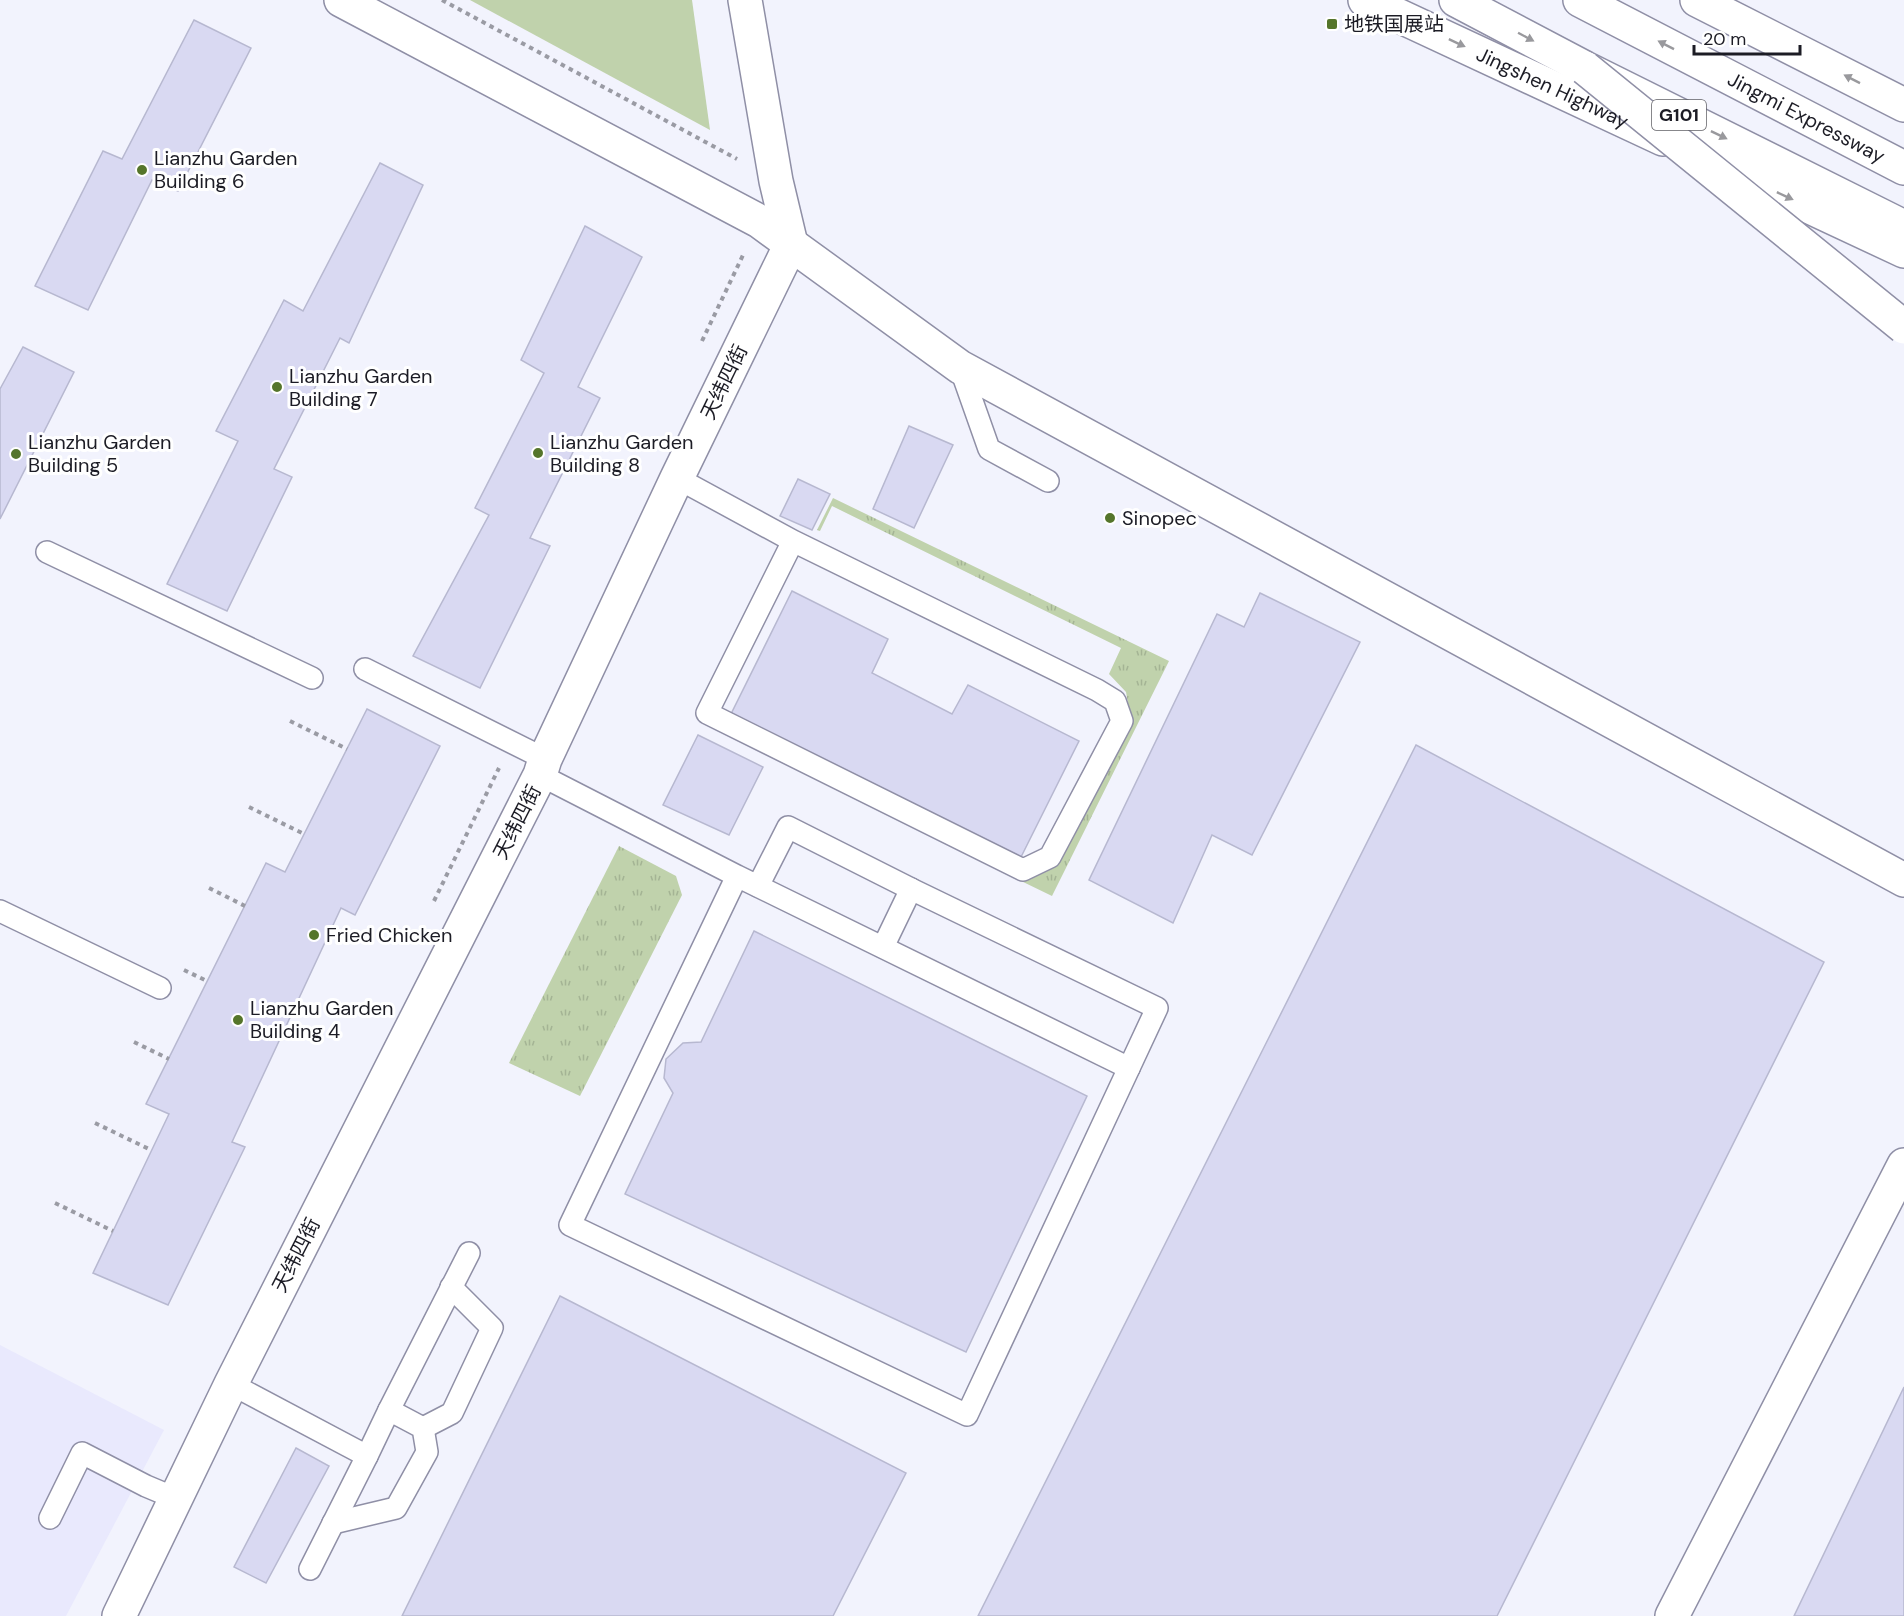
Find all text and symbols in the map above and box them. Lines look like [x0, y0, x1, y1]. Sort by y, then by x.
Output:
place label: 地铁国展站 [1344, 11, 1444, 37]
marker: 地铁国展站 [1325, 17, 1339, 31]
scale bar [1694, 18, 1800, 56]
text: 20 m [1703, 27, 1746, 51]
one-way arrow [1518, 32, 1535, 42]
one-way arrow [1448, 38, 1465, 47]
one-way arrow [1657, 40, 1674, 49]
street label: Jingshen Highway [1472, 41, 1633, 134]
street label: Jingmi Expressway [1723, 66, 1890, 169]
one-way arrow [1843, 74, 1860, 84]
road number: G101 [1652, 100, 1706, 130]
one-way arrow [1710, 130, 1727, 140]
place label: Lianzhu Garden Building 6 [154, 145, 298, 194]
marker: Lianzhu Garden Building 6 [135, 163, 149, 177]
one-way arrow [1777, 191, 1795, 201]
street label: 天纬四街 [695, 340, 753, 424]
place label: Lianzhu Garden Building 7 [289, 363, 433, 412]
marker: Lianzhu Garden Building 7 [270, 380, 284, 394]
place label: Lianzhu Garden Building 5 [28, 429, 172, 478]
place label: Lianzhu Garden Building 8 [550, 429, 694, 478]
marker: Lianzhu Garden Building 8 [531, 446, 545, 460]
marker: Lianzhu Garden Building 5 [9, 447, 23, 461]
place label: Sinopec [1122, 505, 1197, 531]
marker: Sinopec [1103, 511, 1117, 525]
street label: 天纬四街 [487, 780, 547, 864]
place label: Fried Chicken [326, 922, 452, 948]
marker: Fried Chicken [307, 928, 321, 942]
place label: Lianzhu Garden Building 4 [250, 995, 394, 1044]
marker: Lianzhu Garden Building 4 [231, 1013, 245, 1027]
street label: 天纬四街 [266, 1213, 326, 1297]

